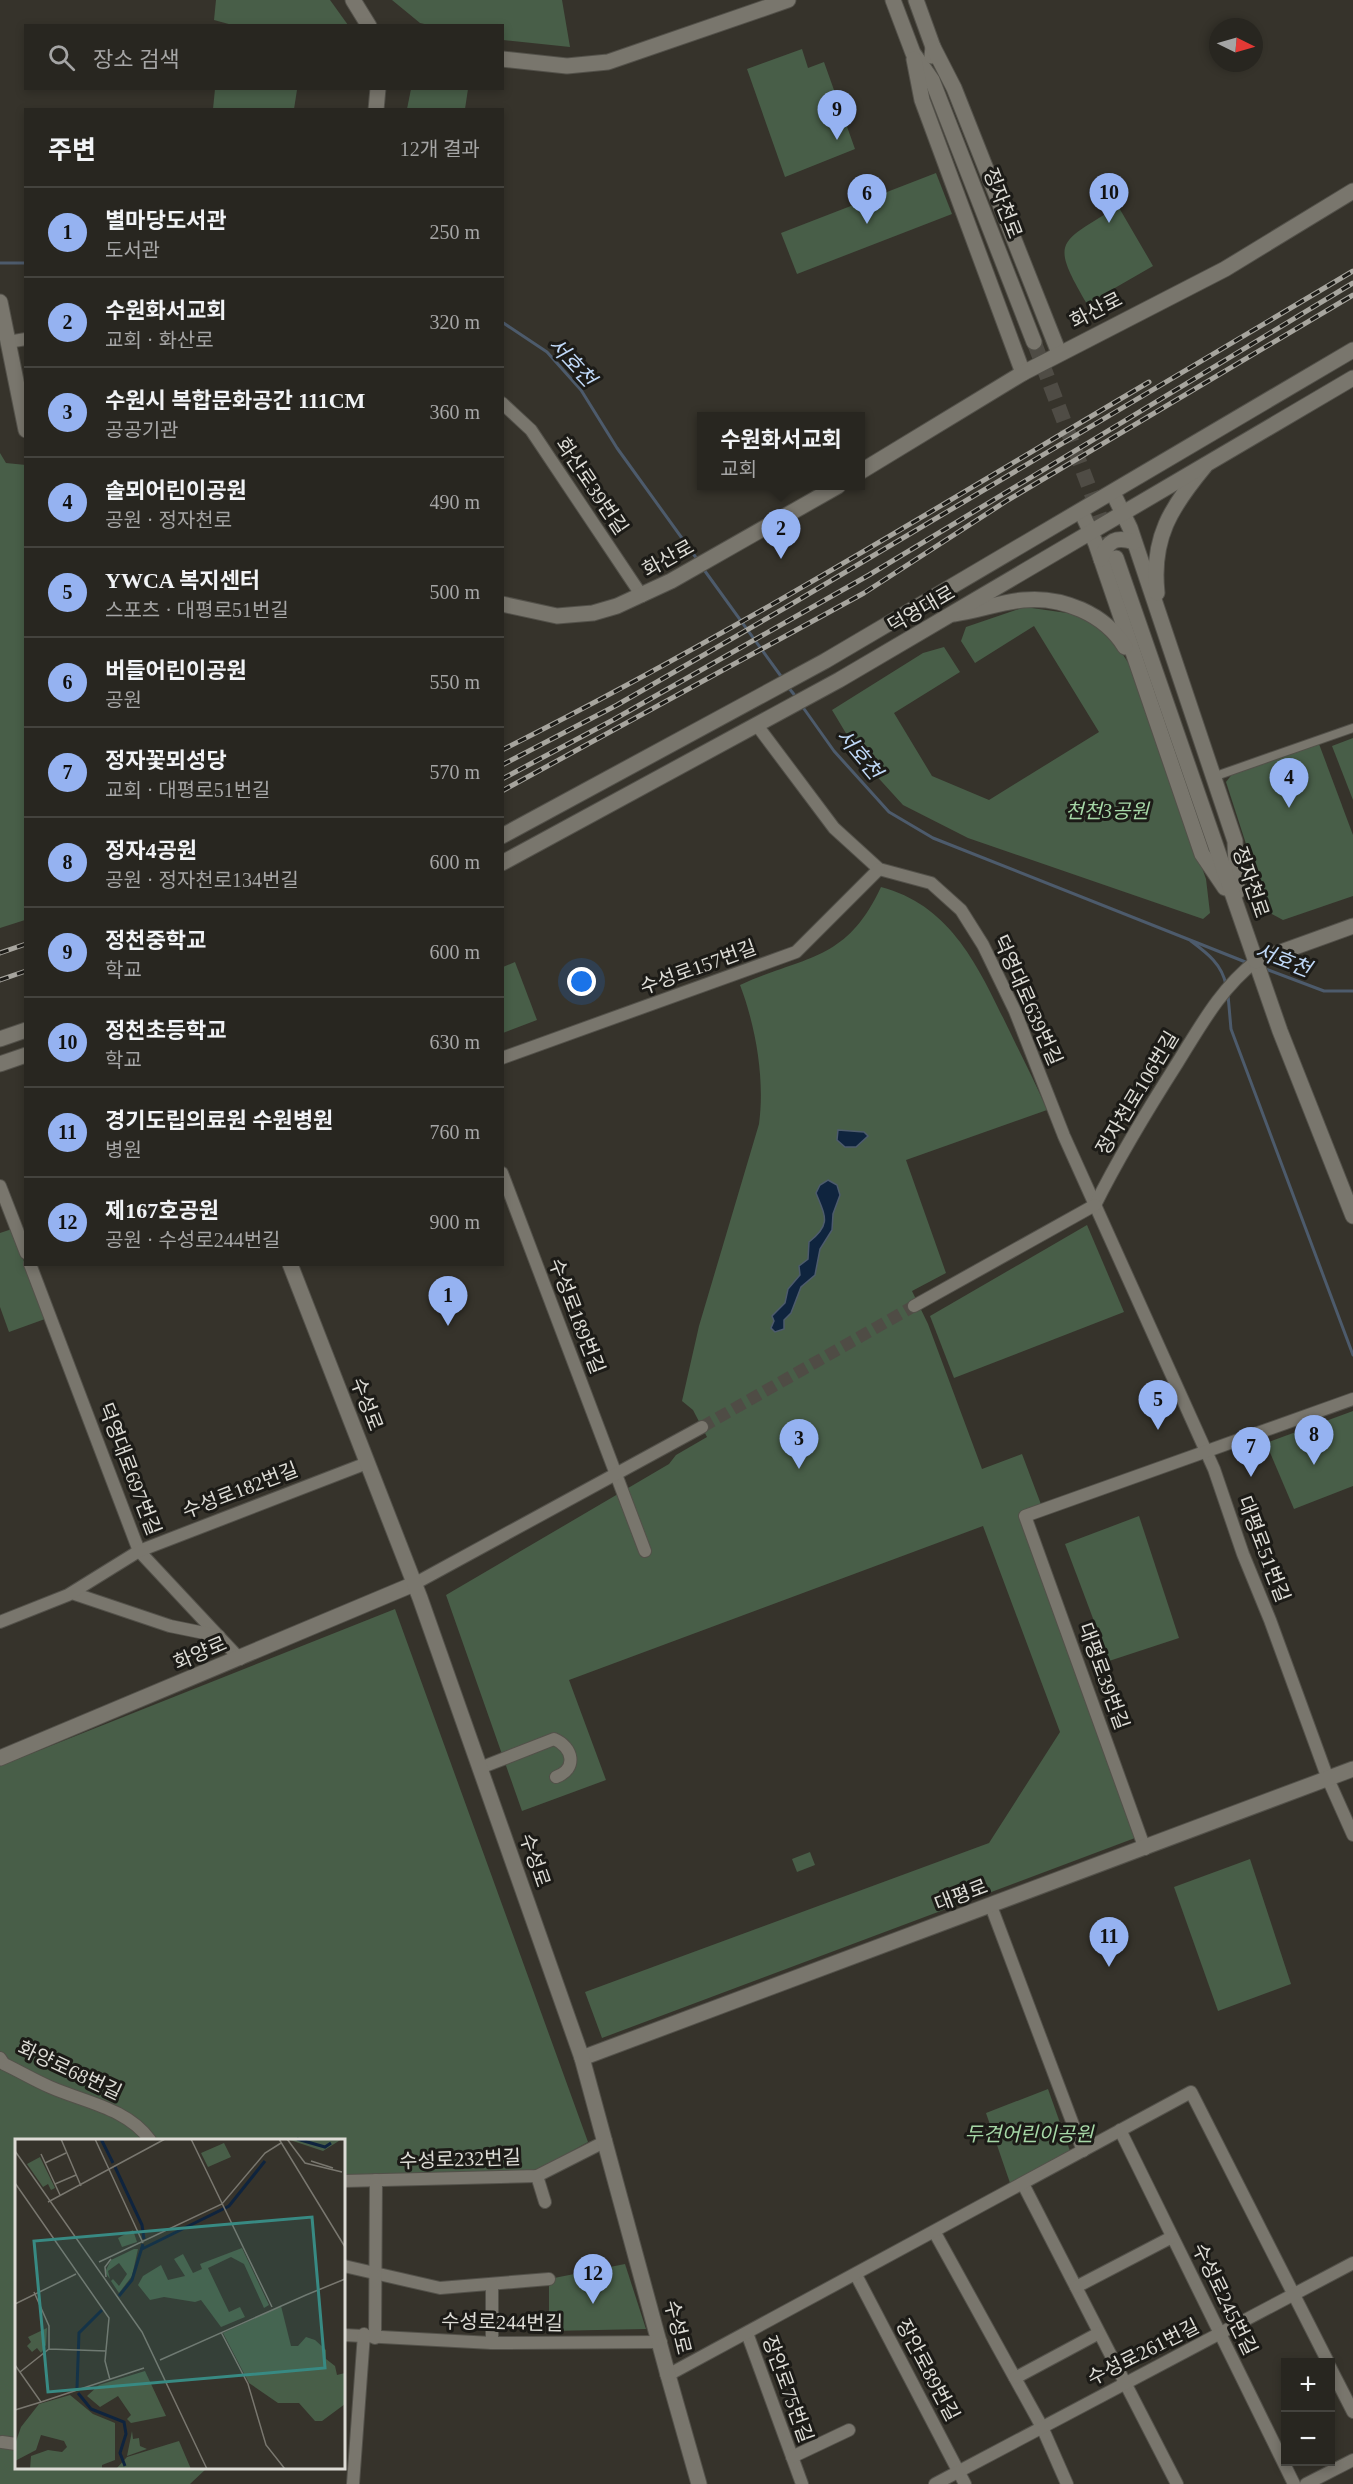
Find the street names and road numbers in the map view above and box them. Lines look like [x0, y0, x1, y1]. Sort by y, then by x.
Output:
street label: 정자천로 [980, 165, 1026, 241]
street label: 화산로 [1066, 288, 1126, 332]
street label: 화산로39번길 [552, 433, 632, 539]
street label: 화산로 [639, 535, 697, 581]
street label: 덕영대로 [884, 581, 958, 637]
street label: 정자천로 [1229, 844, 1273, 920]
street label: 덕영대로639번길 [989, 931, 1067, 1069]
street label: 수성로157번길 [637, 936, 759, 998]
street label: 정자천로106번길 [1091, 1027, 1183, 1159]
street label: 수성로189번길 [545, 1255, 609, 1377]
street label: 수성로 [347, 1374, 387, 1434]
street label: 덕영대로697번길 [95, 1400, 165, 1538]
street label: 수성로182번길 [179, 1458, 301, 1522]
street label: 대평로51번길 [1234, 1493, 1294, 1605]
street label: 대평로39번길 [1075, 1620, 1133, 1732]
street label: 화양로 [170, 1632, 230, 1674]
street label: 수성로 [516, 1830, 554, 1890]
street label: 대평로 [931, 1875, 991, 1915]
street label: 화양로68번길 [15, 2036, 125, 2104]
street label: 수성로232번길 [399, 2146, 521, 2172]
street label: 수성로245번길 [1188, 2239, 1262, 2359]
street label: 수성로 [661, 2298, 695, 2356]
street label: 수성로244번길 [441, 2310, 563, 2334]
street label: 장안로89번길 [892, 2315, 964, 2425]
street label: 수성로261번길 [1084, 2315, 1202, 2389]
street label: 장안로75번길 [759, 2333, 817, 2445]

